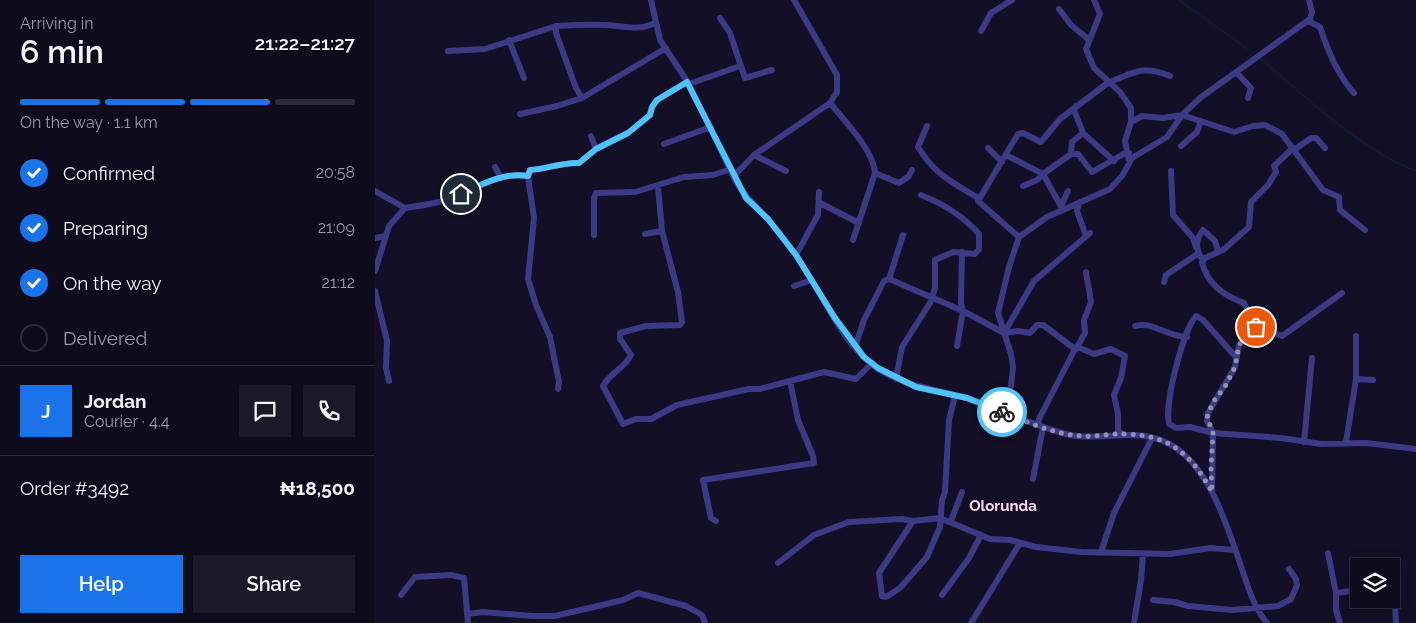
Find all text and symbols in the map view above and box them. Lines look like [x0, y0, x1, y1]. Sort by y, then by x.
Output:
text: Arriving in [20, 14, 94, 33]
text: 21:22–21:27 [255, 32, 355, 54]
text: 6 min [20, 33, 104, 70]
text: On the way · 1.1 km [20, 113, 158, 132]
icon: check [20, 159, 48, 187]
text: Confirmed [63, 162, 155, 184]
text: 20:58 [316, 163, 355, 182]
pin [440, 173, 482, 215]
icon: home [447, 180, 475, 208]
icon: check [20, 214, 48, 242]
text: Preparing [63, 217, 148, 239]
text: 21:09 [318, 218, 355, 237]
icon: check [20, 269, 48, 297]
text: On the way [63, 272, 162, 294]
text: 21:12 [322, 273, 355, 292]
pin [1235, 306, 1277, 348]
icon: bag [1242, 313, 1270, 341]
text: Delivered [63, 327, 147, 349]
button: chat [239, 385, 291, 437]
button: phone [303, 385, 355, 437]
courier [977, 387, 1027, 437]
text: Jordan [84, 390, 147, 412]
icon: bike [988, 398, 1016, 426]
text: J [41, 400, 51, 422]
text: Courier · 4.4 [84, 412, 169, 431]
text: Order #3492 [20, 477, 129, 499]
text: ₦18,500 [280, 477, 355, 499]
district label: Olorunda [969, 497, 1037, 515]
button: Help [20, 555, 183, 613]
button: Share [193, 555, 355, 613]
map controls [1350, 558, 1400, 608]
button: layers [1350, 558, 1400, 608]

